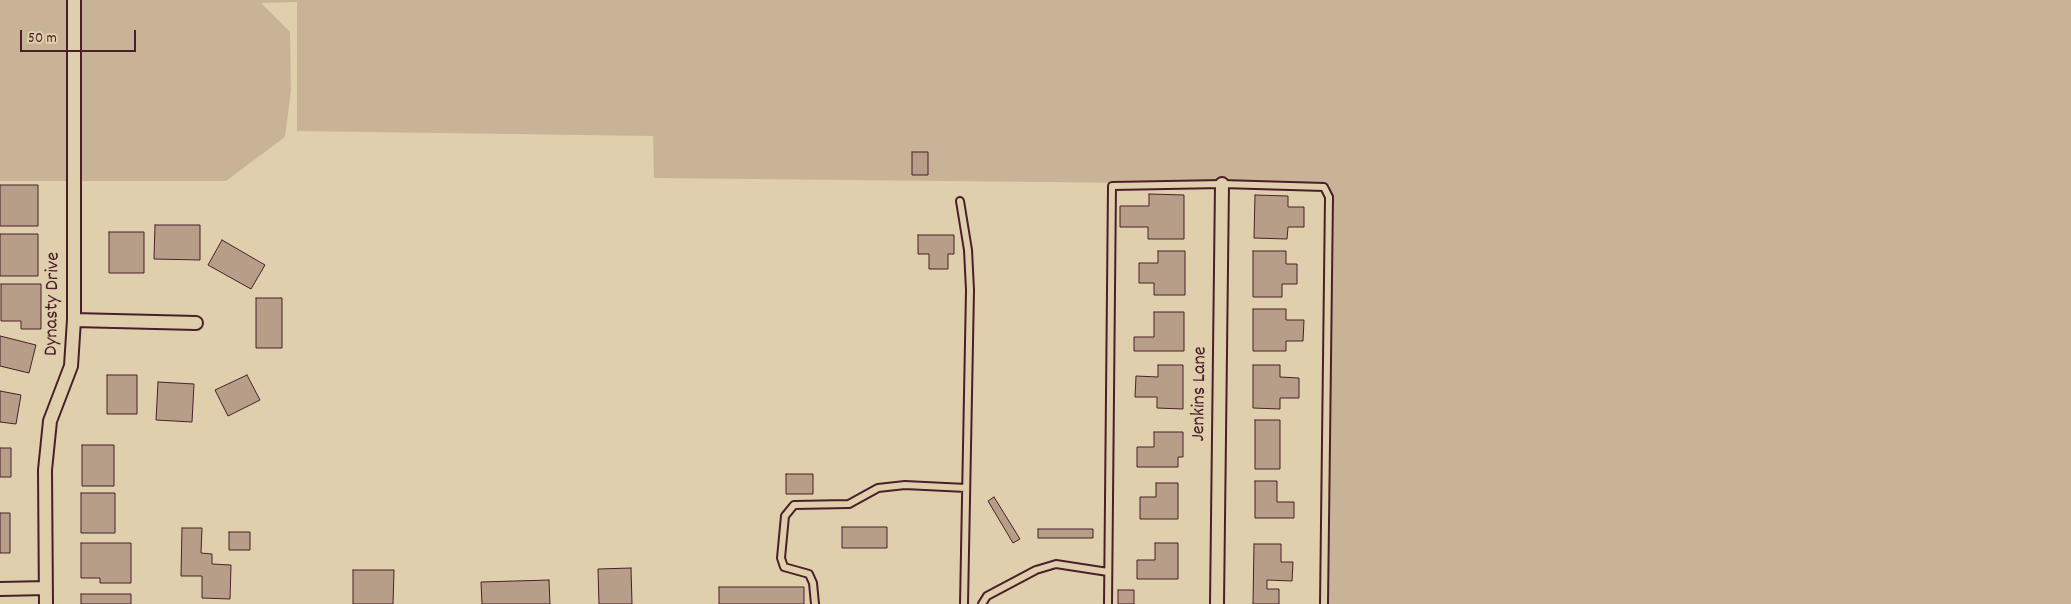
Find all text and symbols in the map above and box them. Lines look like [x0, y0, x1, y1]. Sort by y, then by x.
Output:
scale bar [22, 20, 139, 52]
text: 50 m [28, 28, 57, 50]
street label: Dynasty Drive [41, 252, 67, 356]
street label: Jenkins Lane [1188, 346, 1214, 442]

